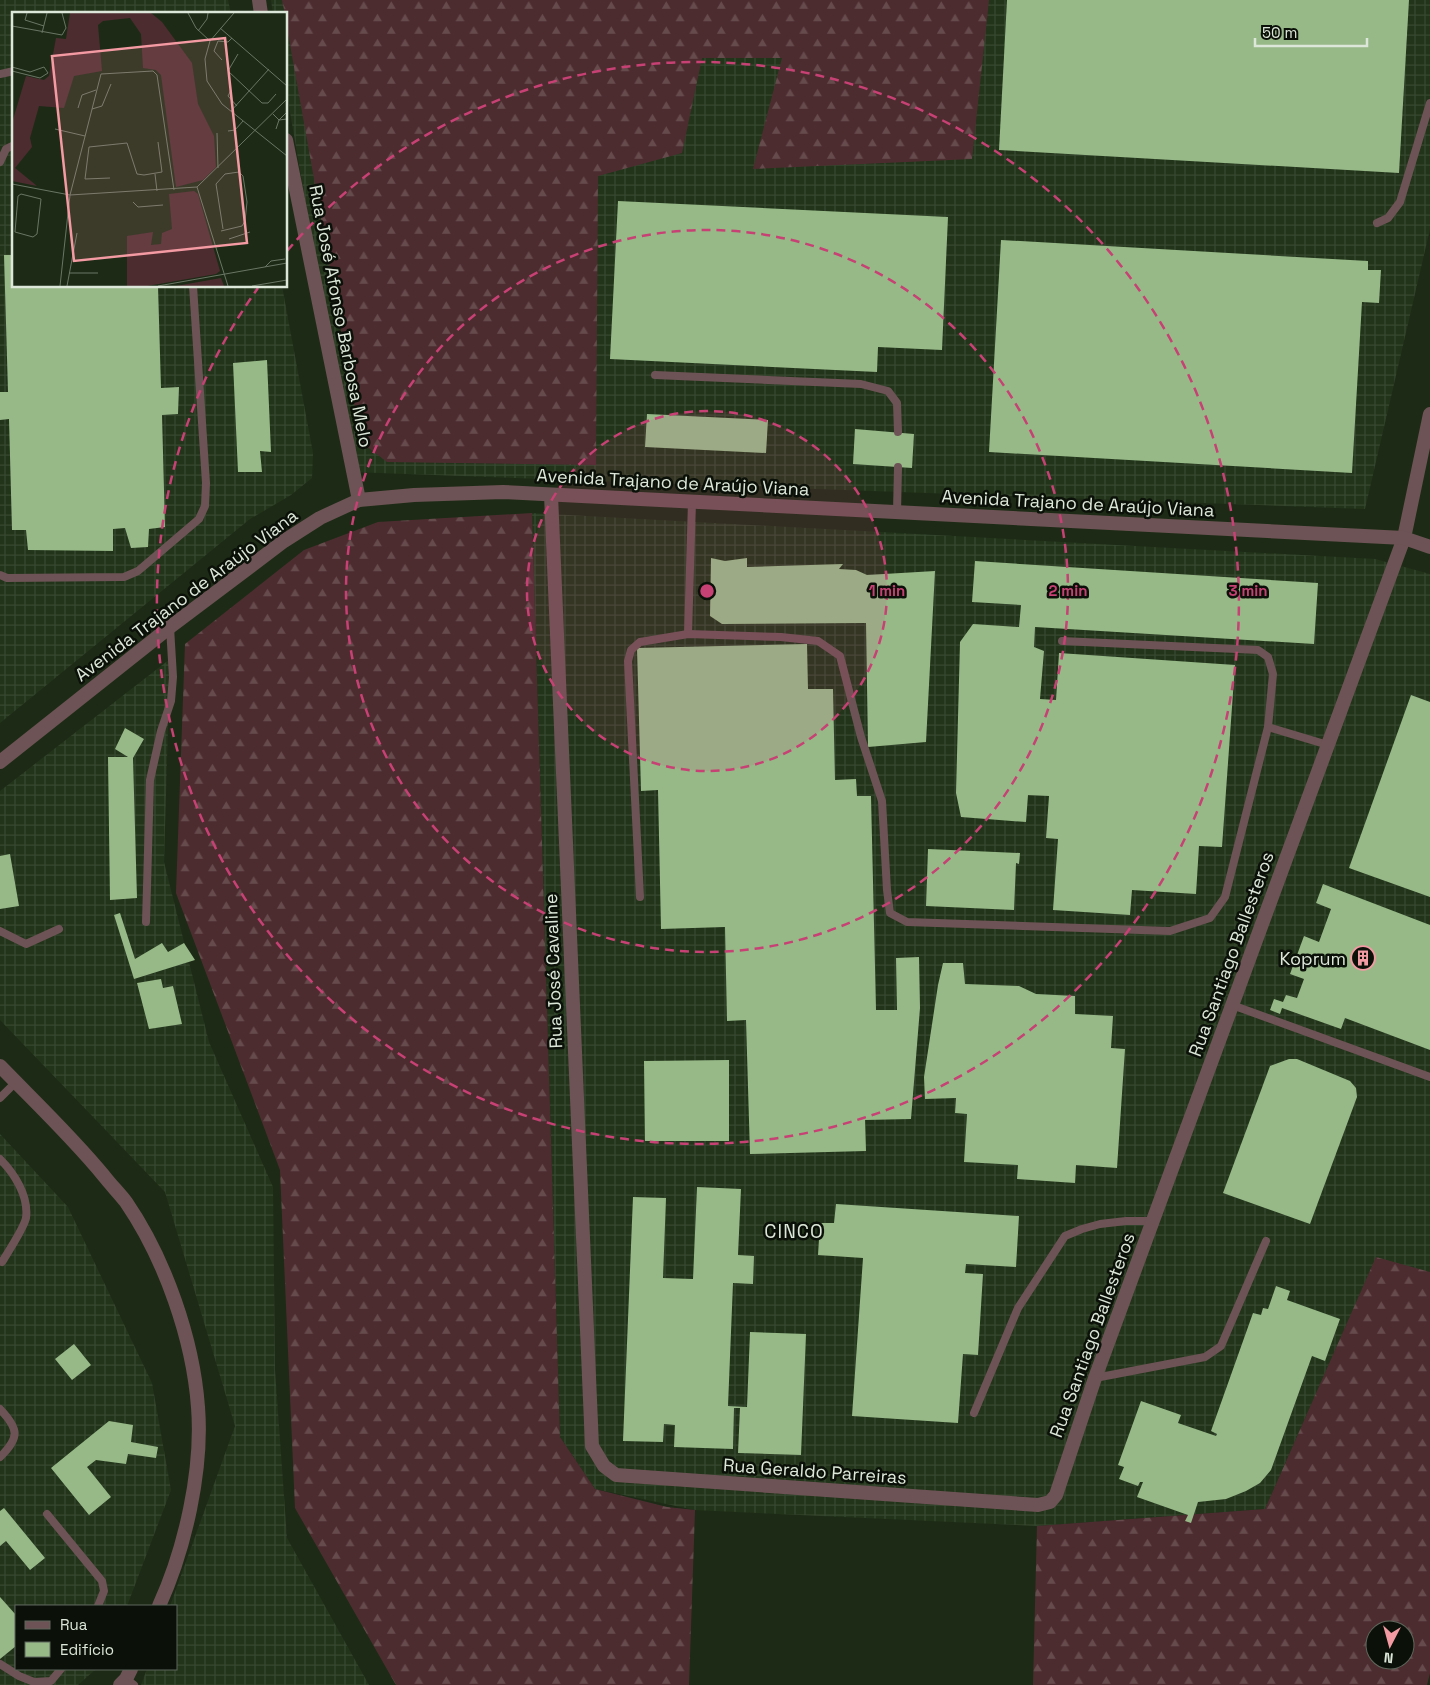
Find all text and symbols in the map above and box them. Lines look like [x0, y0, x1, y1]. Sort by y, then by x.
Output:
inset map [12, 12, 288, 288]
scale bar [1255, 15, 1368, 47]
text: 50 m [1262, 23, 1297, 42]
street label: Rua José Afonso Barbosa Melo [304, 183, 378, 449]
street label: Avenida Trajano de Araújo Viana [536, 463, 810, 501]
street label: Avenida Trajano de Araújo Viana [941, 484, 1215, 522]
street label: Avenida Trajano de Araújo Viana [70, 504, 302, 686]
text: 1 min [869, 581, 905, 600]
text: 2 min [1049, 581, 1087, 600]
text: 3 min [1229, 581, 1267, 600]
centre of rings [698, 582, 716, 600]
street label: Rua Santiago Ballesteros [1183, 848, 1279, 1060]
street label: Rua José Cavaline [539, 893, 567, 1049]
building icon: Koprum [1350, 945, 1376, 971]
place label: Koprum [1279, 947, 1346, 970]
district label: CINCO [764, 1219, 824, 1244]
street label: Rua Santiago Ballesteros [1044, 1229, 1140, 1441]
street label: Rua Geraldo Parreiras [722, 1453, 908, 1489]
legend [15, 1605, 178, 1670]
text: Rua [60, 1615, 88, 1634]
north arrow [1365, 1620, 1415, 1670]
text: Edifício [60, 1640, 114, 1659]
text: N [1383, 1648, 1394, 1667]

